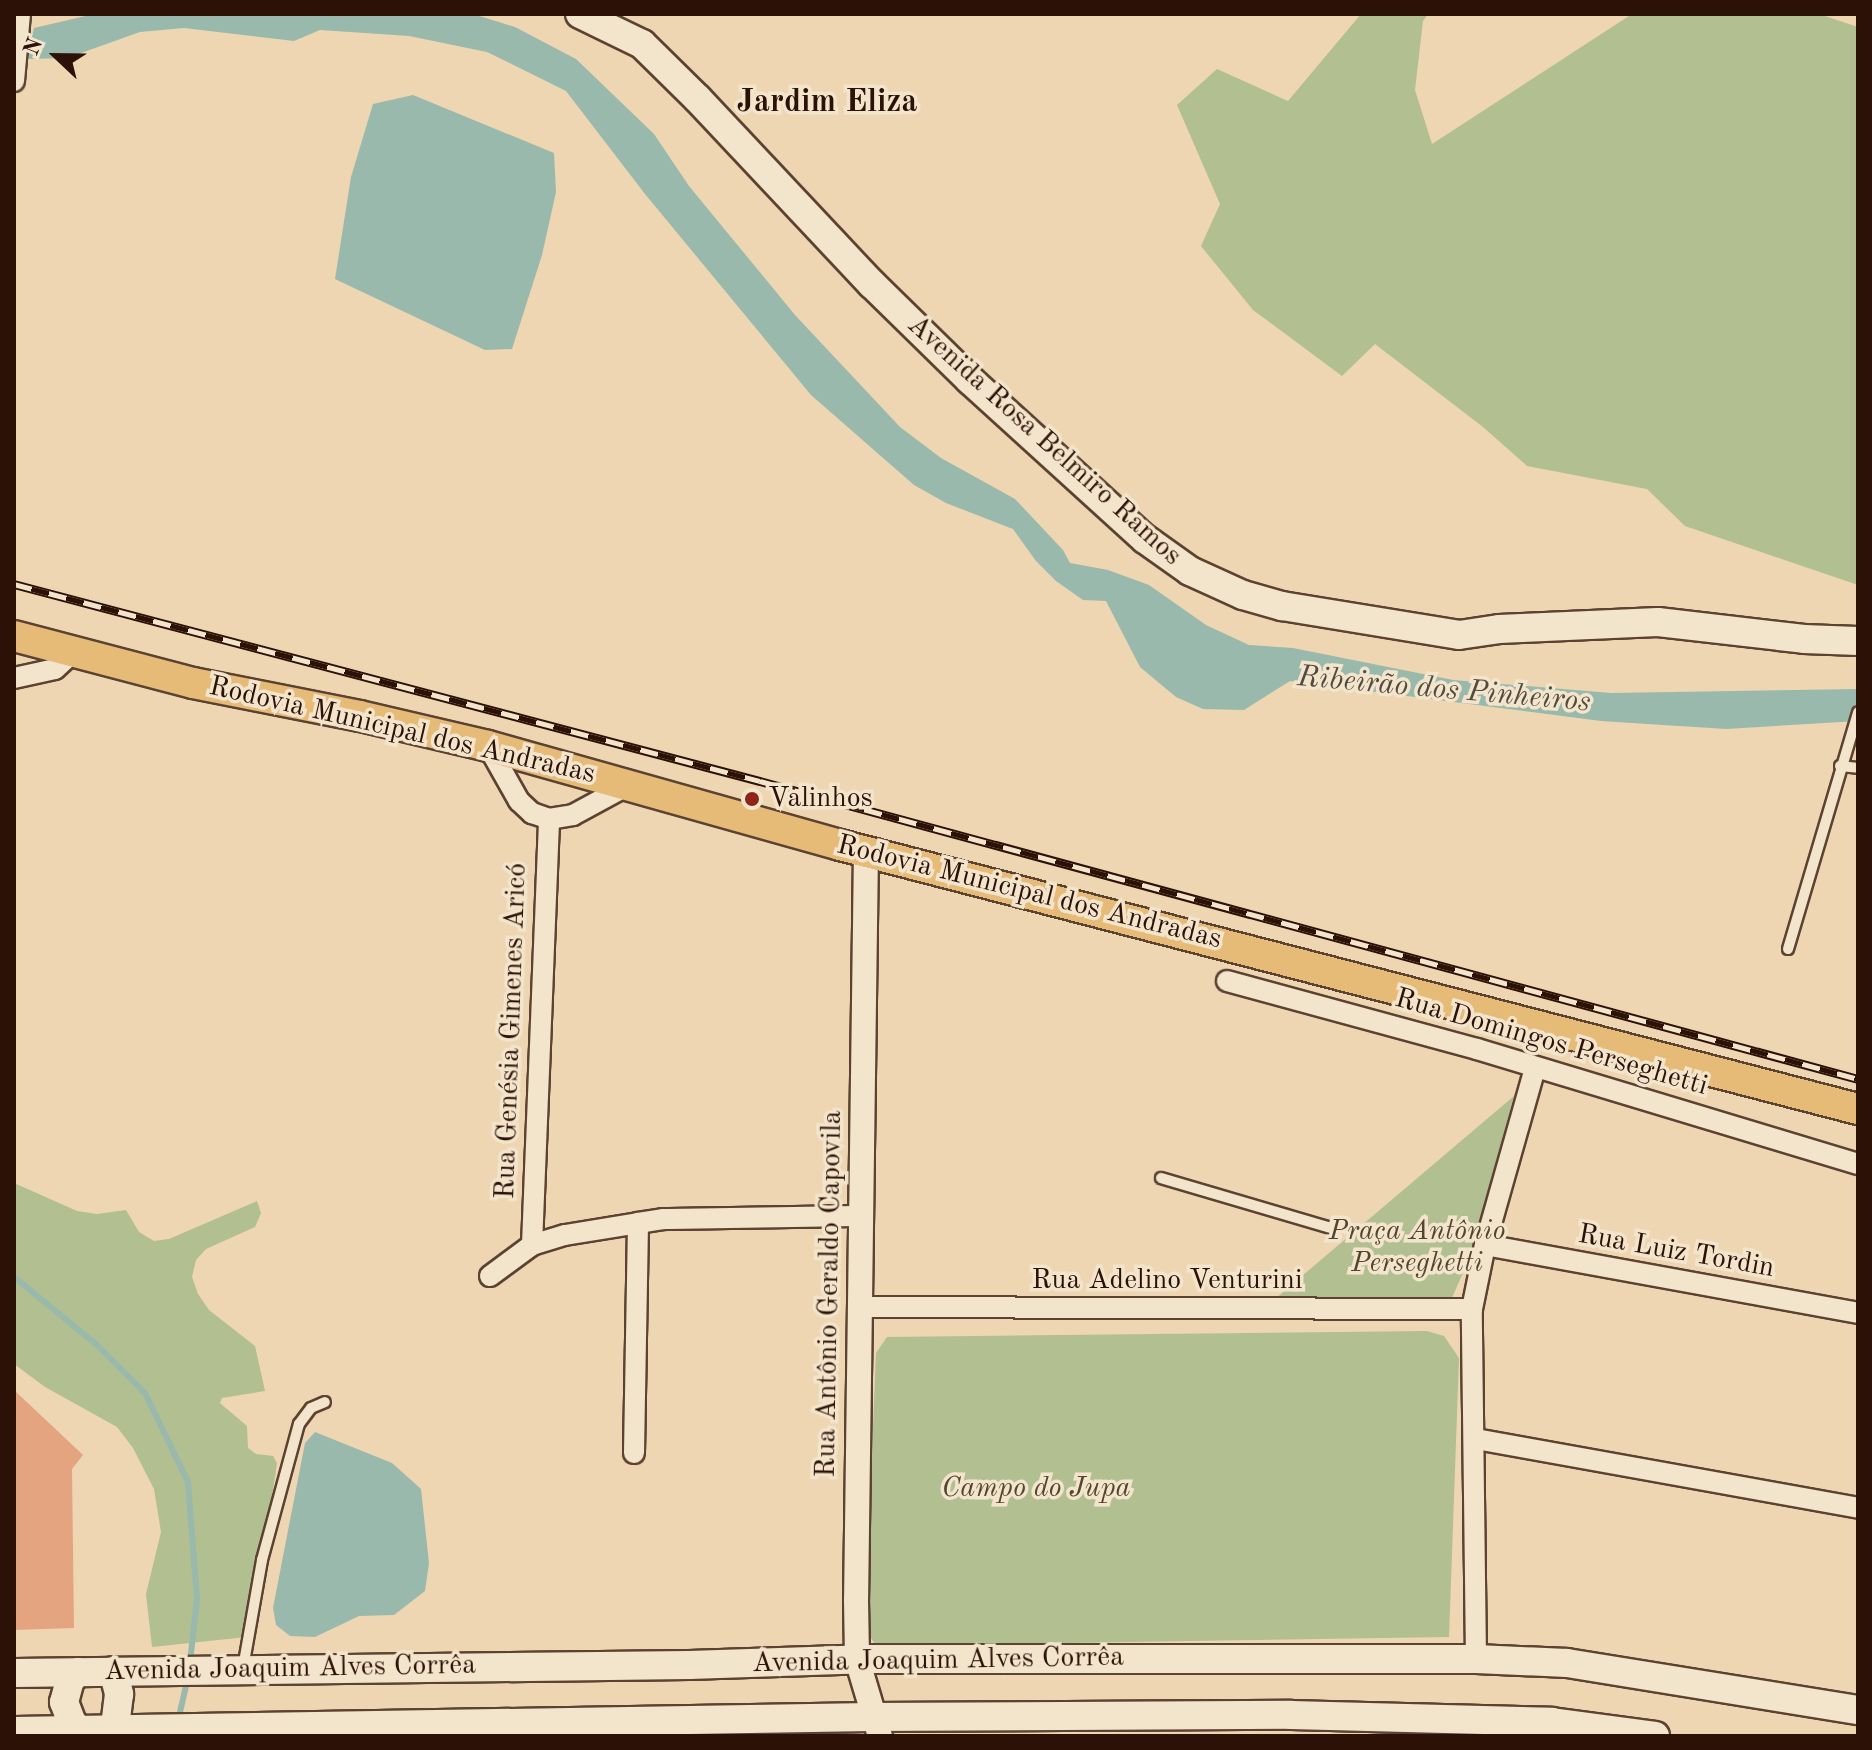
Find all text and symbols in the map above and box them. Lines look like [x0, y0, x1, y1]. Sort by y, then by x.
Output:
north arrow [16, 16, 96, 96]
text: N [20, 35, 47, 59]
district label: Jardim Eliza [736, 84, 918, 122]
street label: Avenida Rosa Belmiro Ramos [900, 309, 1188, 573]
water label: Ribeirão dos Pinheiros [1296, 659, 1592, 721]
street label: Rodovia Municipal dos Andradas [206, 670, 598, 792]
place label: Valinhos [768, 782, 873, 816]
marker: Valinhos [743, 790, 761, 808]
street label: Rodovia Municipal dos Andradas [833, 829, 1225, 957]
street label: Rua Genésia Gimenes Aricó [489, 862, 535, 1200]
street label: Rua Domingos Perseghetti [1391, 982, 1711, 1104]
street label: Rua Antônio Geraldo Capovila [810, 1110, 850, 1478]
park label: Praça Antônio Perseghetti [1329, 1215, 1505, 1281]
street label: Rua Luiz Tordin [1575, 1218, 1777, 1286]
street label: Rua Adelino Venturini [1032, 1264, 1302, 1298]
park label: Campo do Jupa [941, 1472, 1131, 1506]
street label: Avenida Joaquim Alves Corrêa [752, 1641, 1124, 1681]
street label: Avenida Joaquim Alves Corrêa [104, 1649, 476, 1689]

